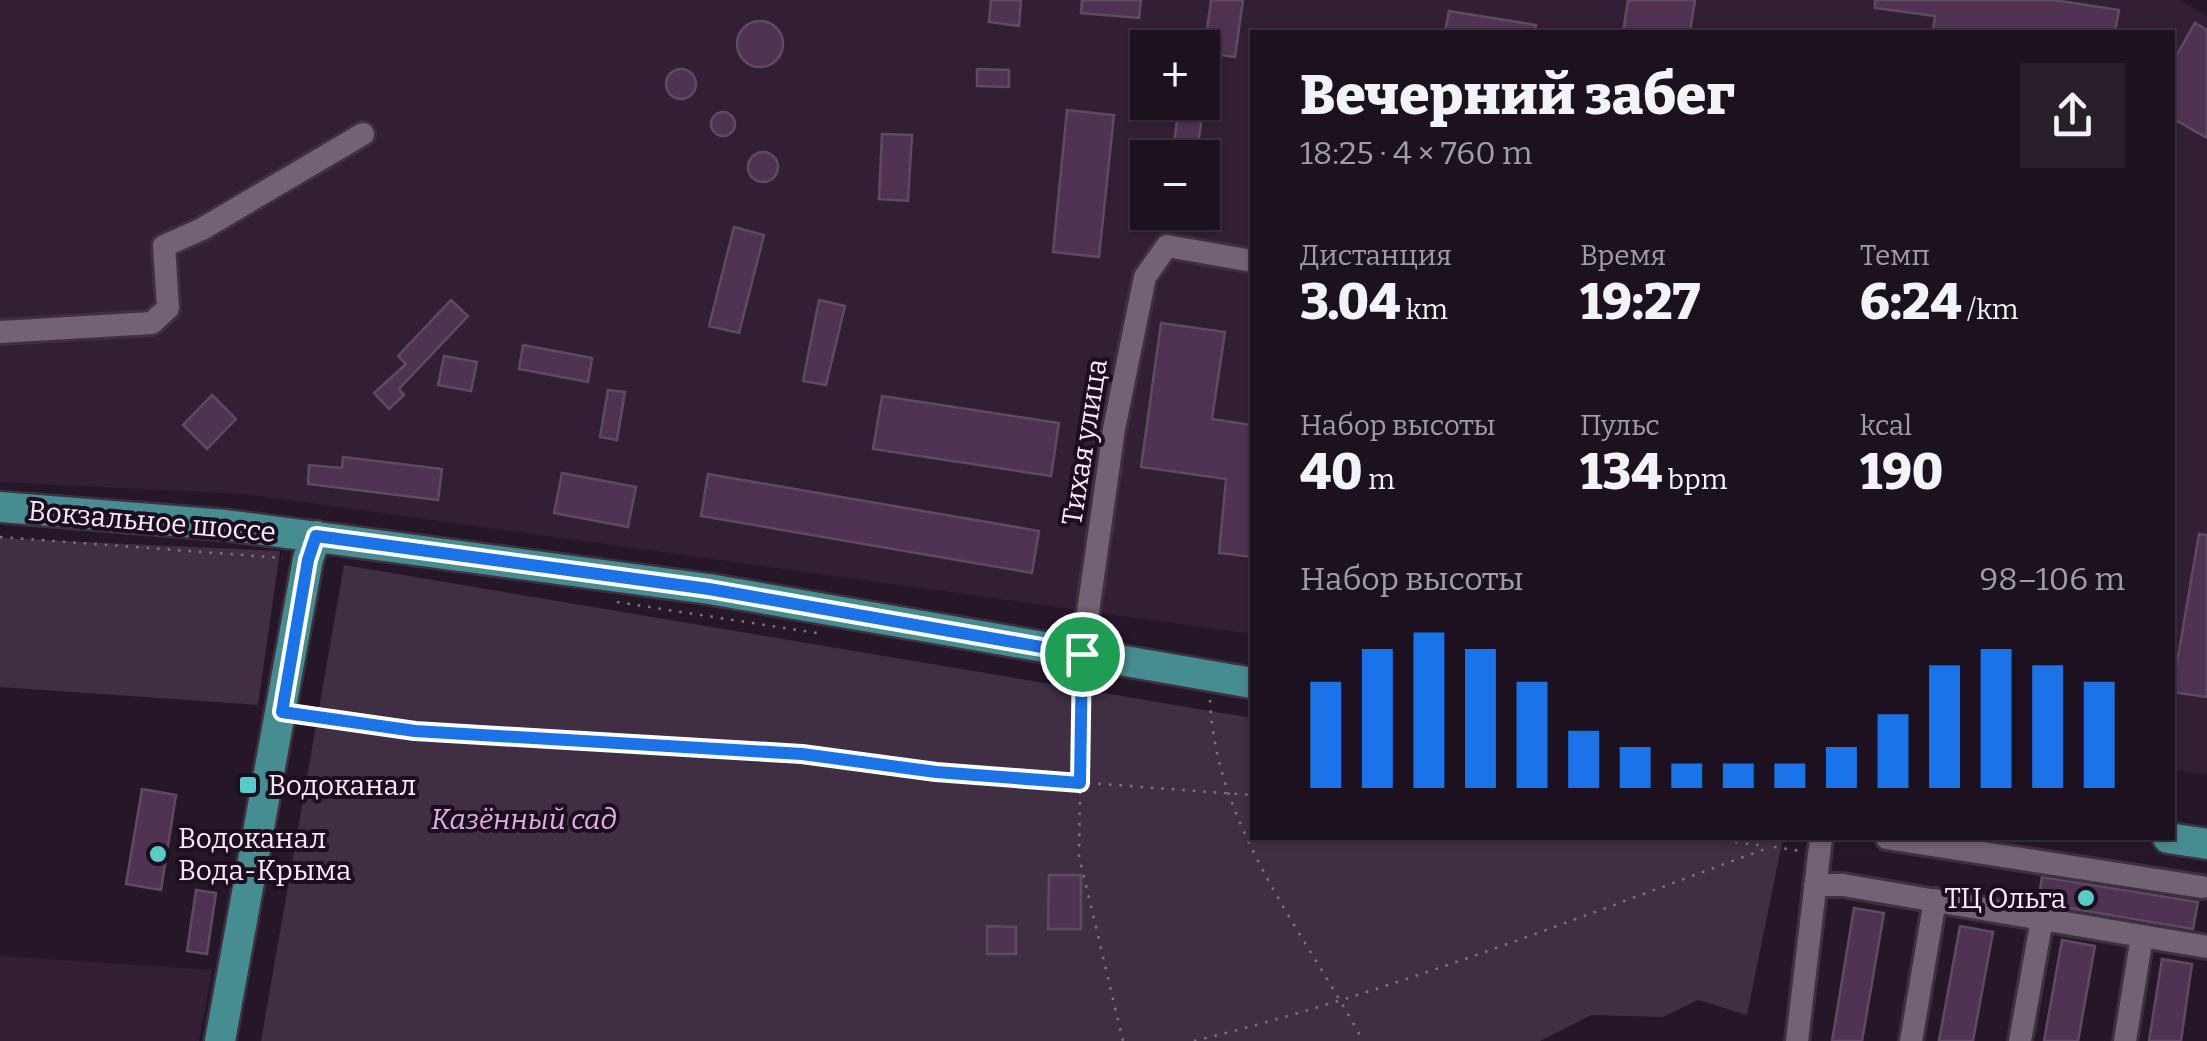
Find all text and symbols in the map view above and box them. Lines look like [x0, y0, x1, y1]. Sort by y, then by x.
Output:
map controls [1130, 30, 1220, 230]
button: + [1130, 30, 1220, 120]
text: Вечерний забег [1300, 63, 1735, 129]
button: share [2020, 63, 2125, 168]
text: 18:25 · 4 × 760 m [1300, 134, 1533, 172]
button: − [1130, 140, 1220, 230]
text: Дистанция [1300, 239, 1452, 272]
text: Время [1580, 239, 1666, 272]
text: Темп [1860, 239, 1930, 272]
text: 3.04 [1300, 272, 1400, 332]
text: 19:27 [1580, 272, 1700, 332]
text: 6:24 [1860, 272, 1962, 332]
text: km [1400, 293, 1448, 326]
text: /km [1962, 293, 2018, 326]
street label: Тихая улица [1055, 357, 1114, 528]
text: Набор высоты [1300, 409, 1496, 442]
text: Пульс [1580, 409, 1660, 442]
text: kcal [1860, 409, 1912, 442]
text: 40 [1300, 442, 1363, 502]
text: 134 [1580, 442, 1662, 502]
text: 190 [1860, 442, 1943, 502]
text: m [1363, 463, 1395, 496]
text: bpm [1662, 463, 1727, 496]
street label: Вокзальное шоссе [27, 494, 277, 549]
text: Набор высоты [1300, 560, 1524, 598]
text: 98–106 m [1979, 560, 2125, 598]
pin [1040, 612, 1125, 697]
icon: arrive [1055, 627, 1110, 682]
place label: Водоканал [268, 769, 416, 802]
marker: Водоканал [237, 774, 259, 796]
park label: Казённый сад [431, 803, 617, 836]
place label: Водоканал Вода-Крыма [178, 822, 351, 887]
marker: Водоканал Вода-Крыма [147, 843, 169, 865]
place label: ТЦ Ольга [1944, 882, 2066, 915]
marker: ТЦ Ольга [2075, 887, 2097, 909]

